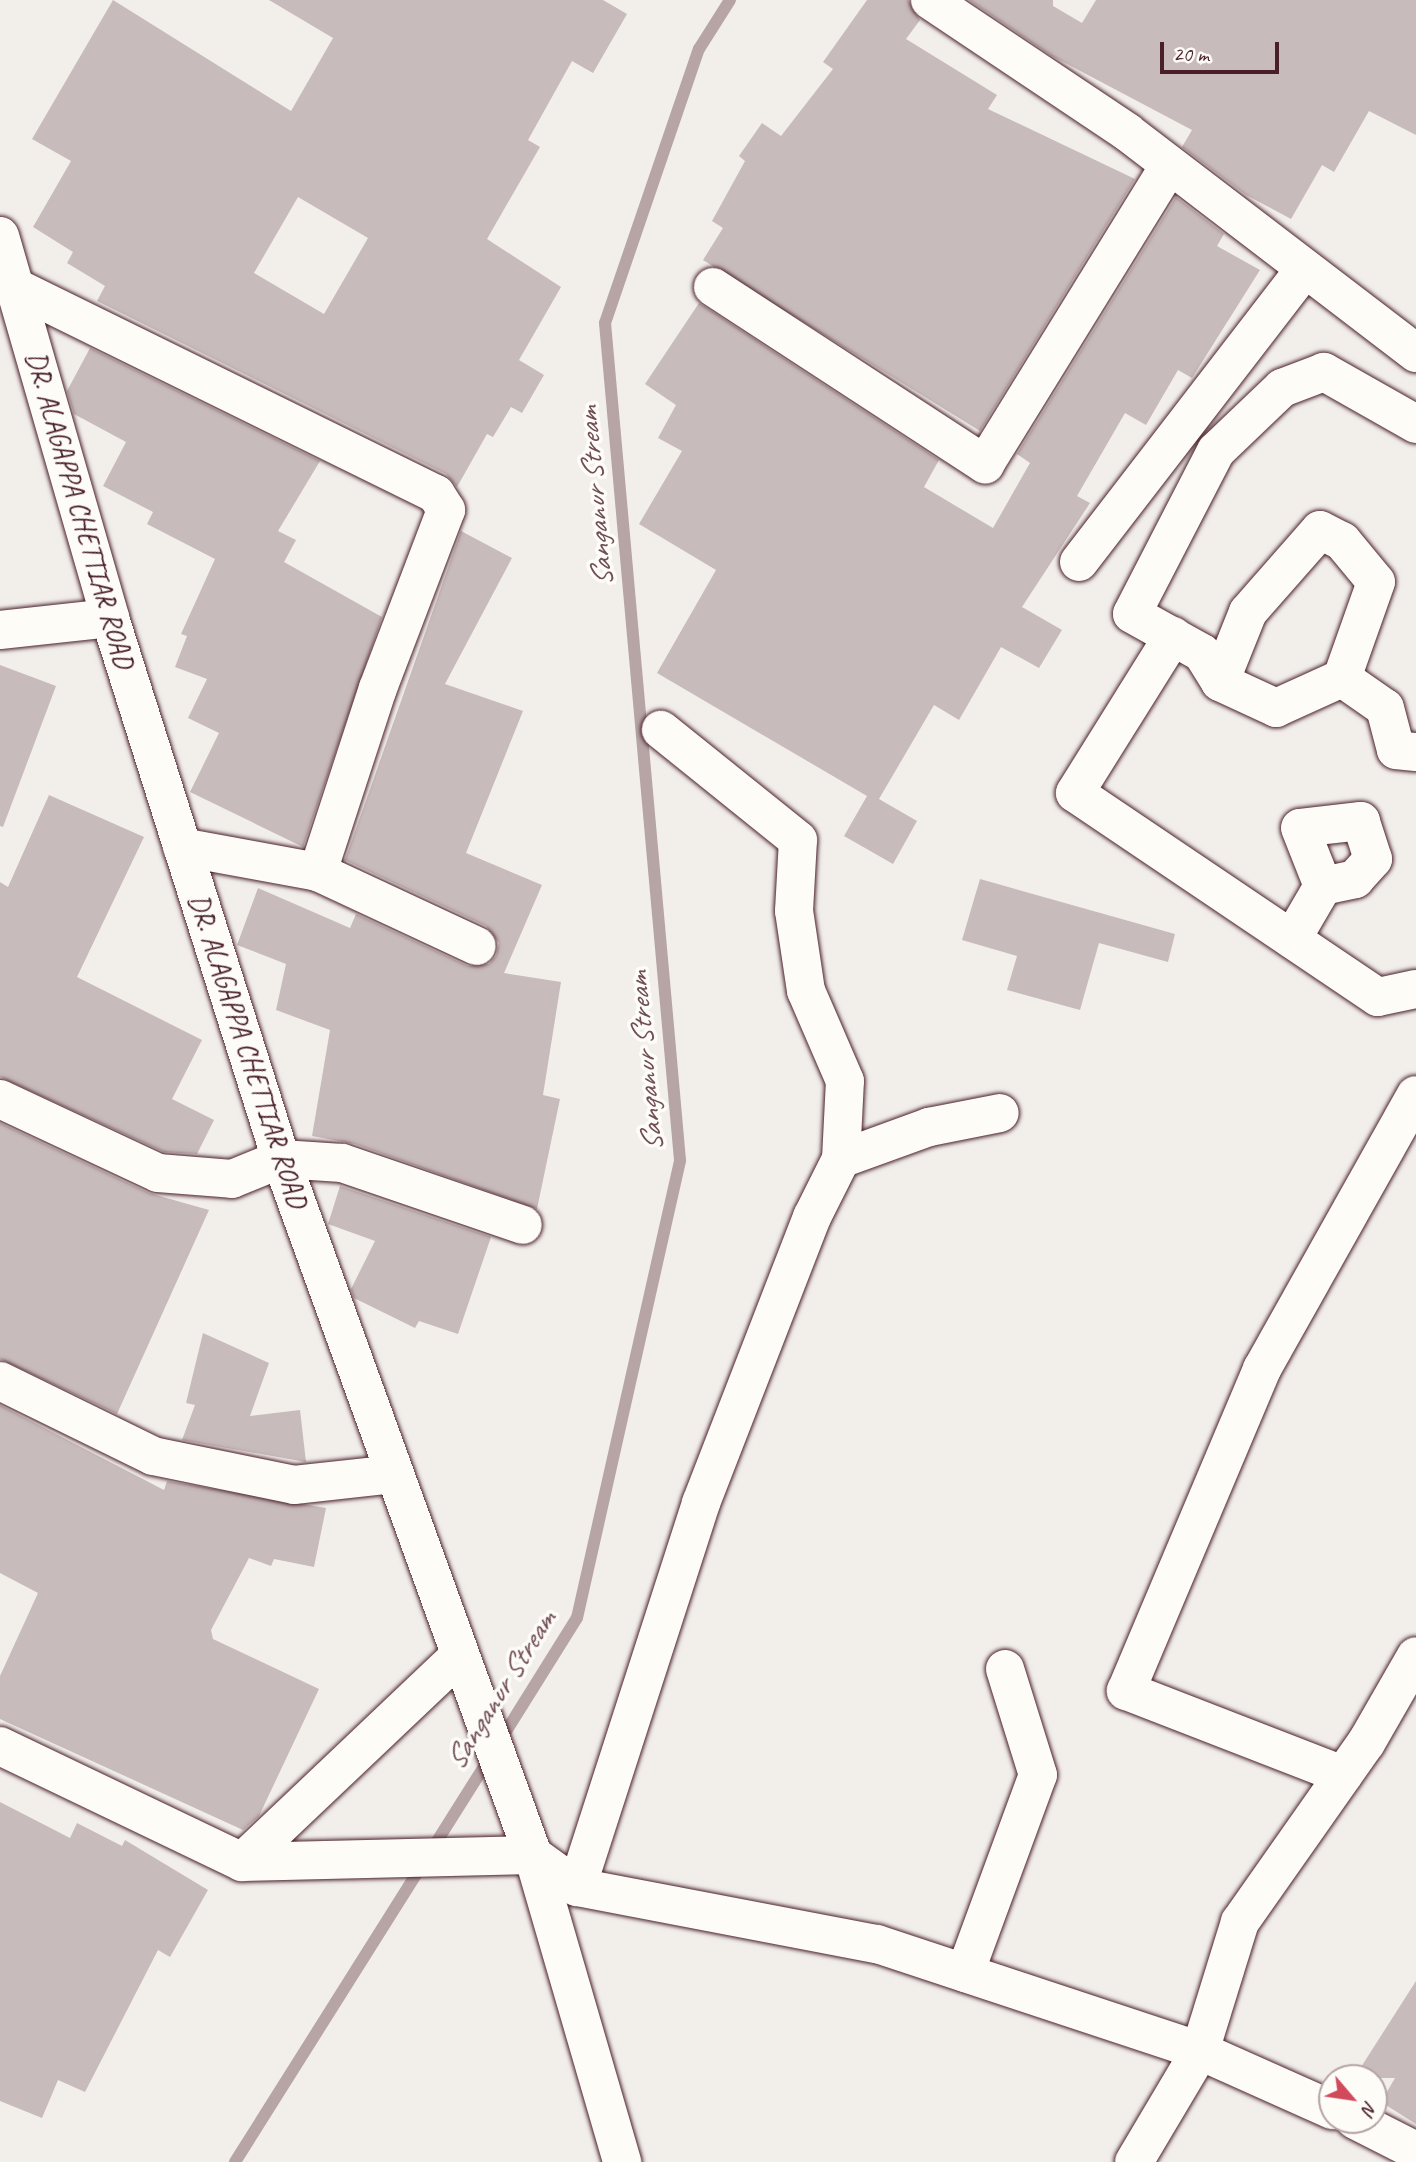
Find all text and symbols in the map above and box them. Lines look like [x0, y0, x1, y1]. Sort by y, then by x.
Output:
scale bar [1164, 28, 1283, 72]
text: 20 m [1173, 41, 1209, 67]
street label: DR. ALAGAPPA CHETTIAR ROAD [19, 347, 141, 673]
water label: Sanganur Stream [569, 405, 621, 589]
street label: DR. ALAGAPPA CHETTIAR ROAD [181, 890, 315, 1212]
water label: Sanganur Stream [619, 970, 671, 1154]
water label: Sanganur Stream [437, 1604, 563, 1776]
north arrow [1318, 2064, 1388, 2134]
text: N [1356, 2097, 1383, 2119]

